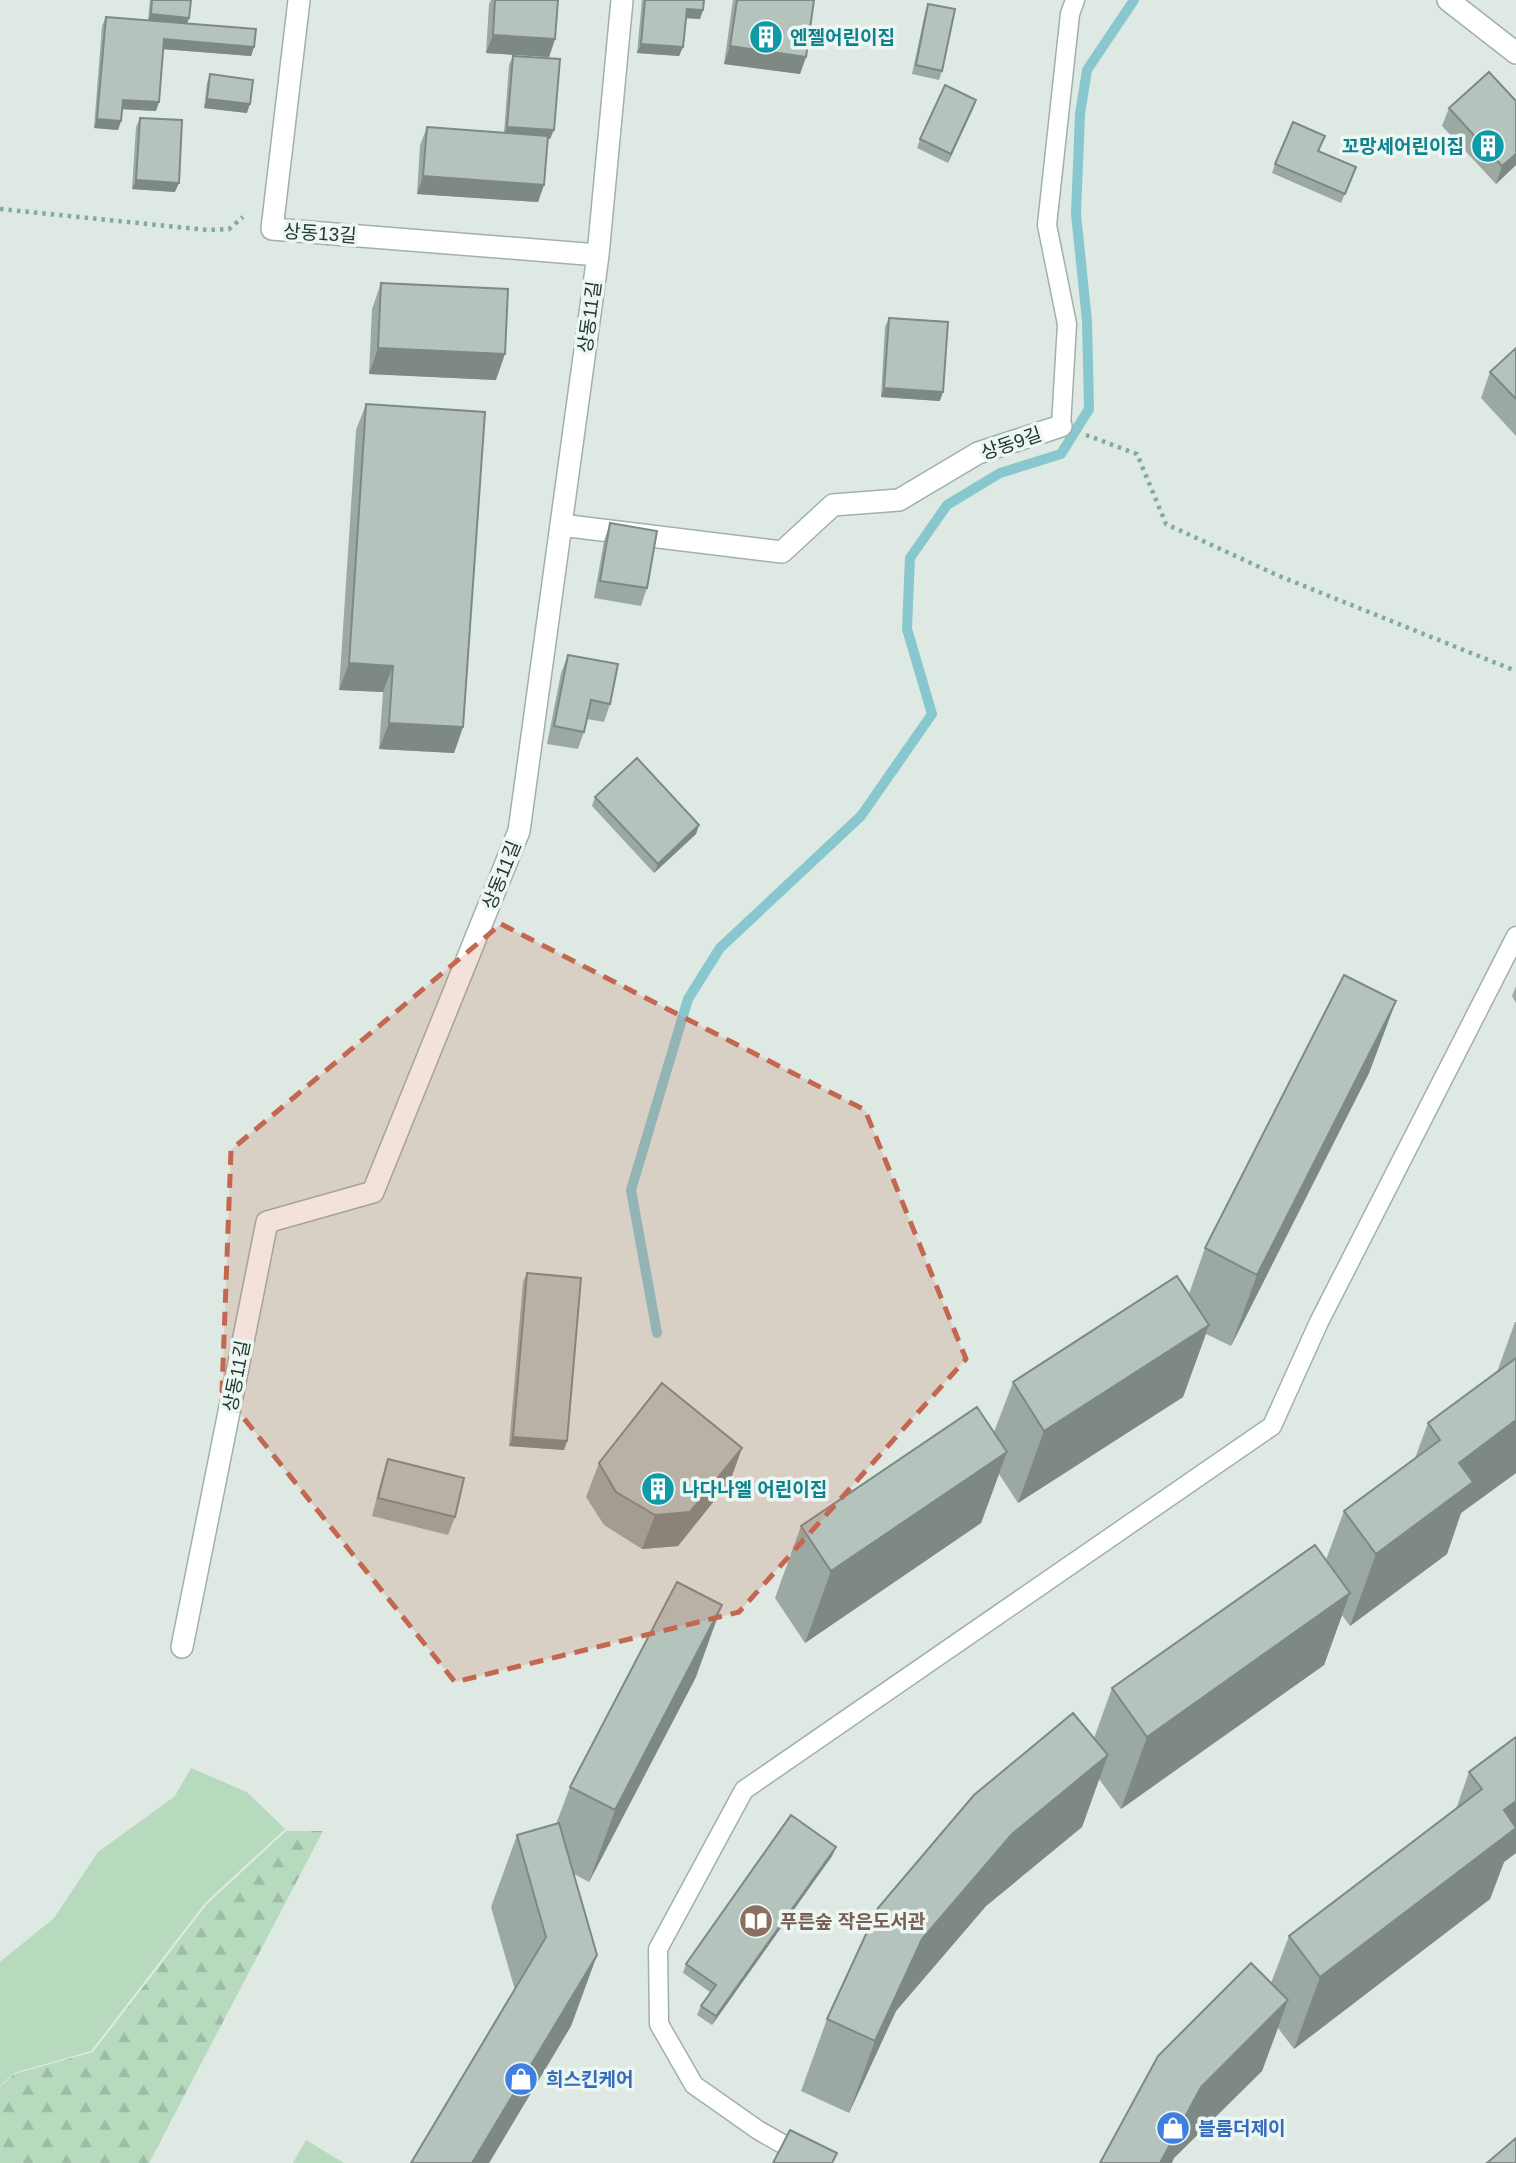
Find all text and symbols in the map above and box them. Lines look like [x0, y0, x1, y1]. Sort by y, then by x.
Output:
building icon: 엔젤어린이집 [747, 18, 785, 56]
place label: 엔젤어린이집 [790, 27, 895, 48]
building icon: 꼬망세어린이집 [1469, 127, 1507, 165]
place label: 꼬망세어린이집 [1342, 136, 1464, 157]
street label: 상동13길 [283, 220, 357, 247]
street label: 상동11길 [574, 280, 605, 354]
street label: 상동9길 [978, 423, 1044, 464]
street label: 상동11길 [478, 838, 525, 913]
street label: 상동11길 [219, 1339, 254, 1414]
building icon: 나다나엘 어린이집 [639, 1470, 677, 1508]
place label: 나다나엘 어린이집 [682, 1479, 827, 1500]
library icon: 푸른숲 작은도서관 [737, 1902, 775, 1940]
place label: 푸른숲 작은도서관 [780, 1911, 926, 1932]
shop icon: 희스킨케어 [502, 2060, 540, 2098]
place label: 희스킨케어 [546, 2069, 633, 2090]
shop icon: 블룸더제이 [1154, 2109, 1192, 2147]
place label: 블룸더제이 [1198, 2118, 1285, 2139]

